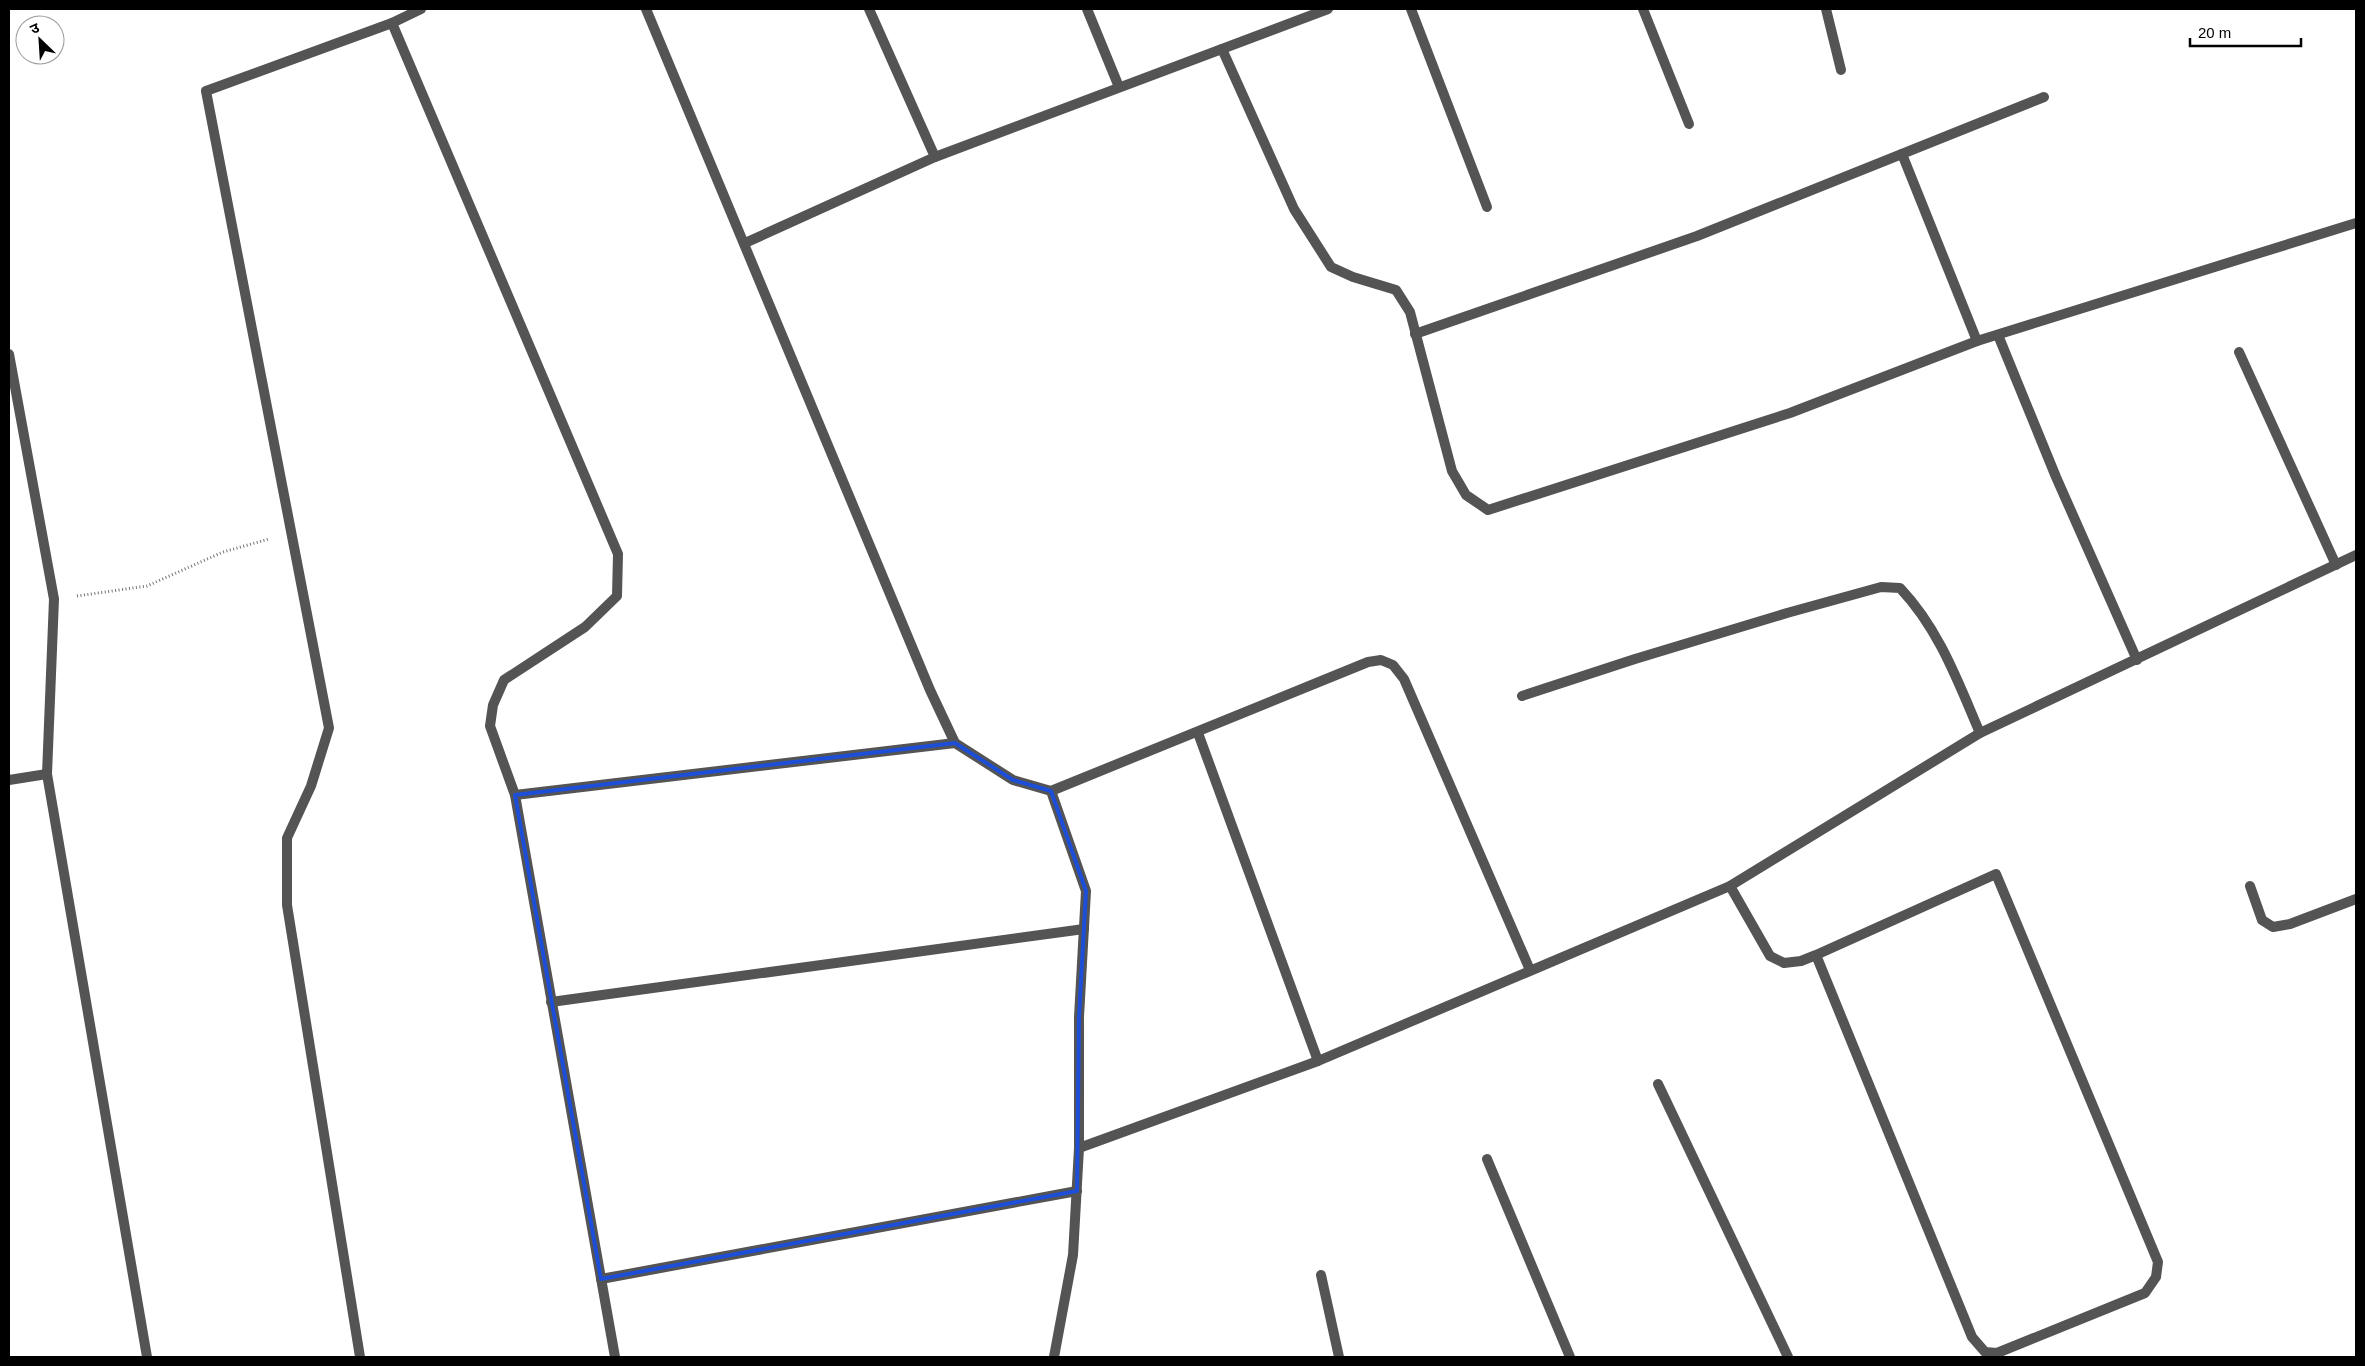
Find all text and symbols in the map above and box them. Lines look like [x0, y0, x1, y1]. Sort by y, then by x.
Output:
north arrow [15, 15, 65, 65]
scale bar [2190, 15, 2301, 47]
text: उ [27, 19, 42, 37]
text: 20 m [2198, 24, 2231, 41]

